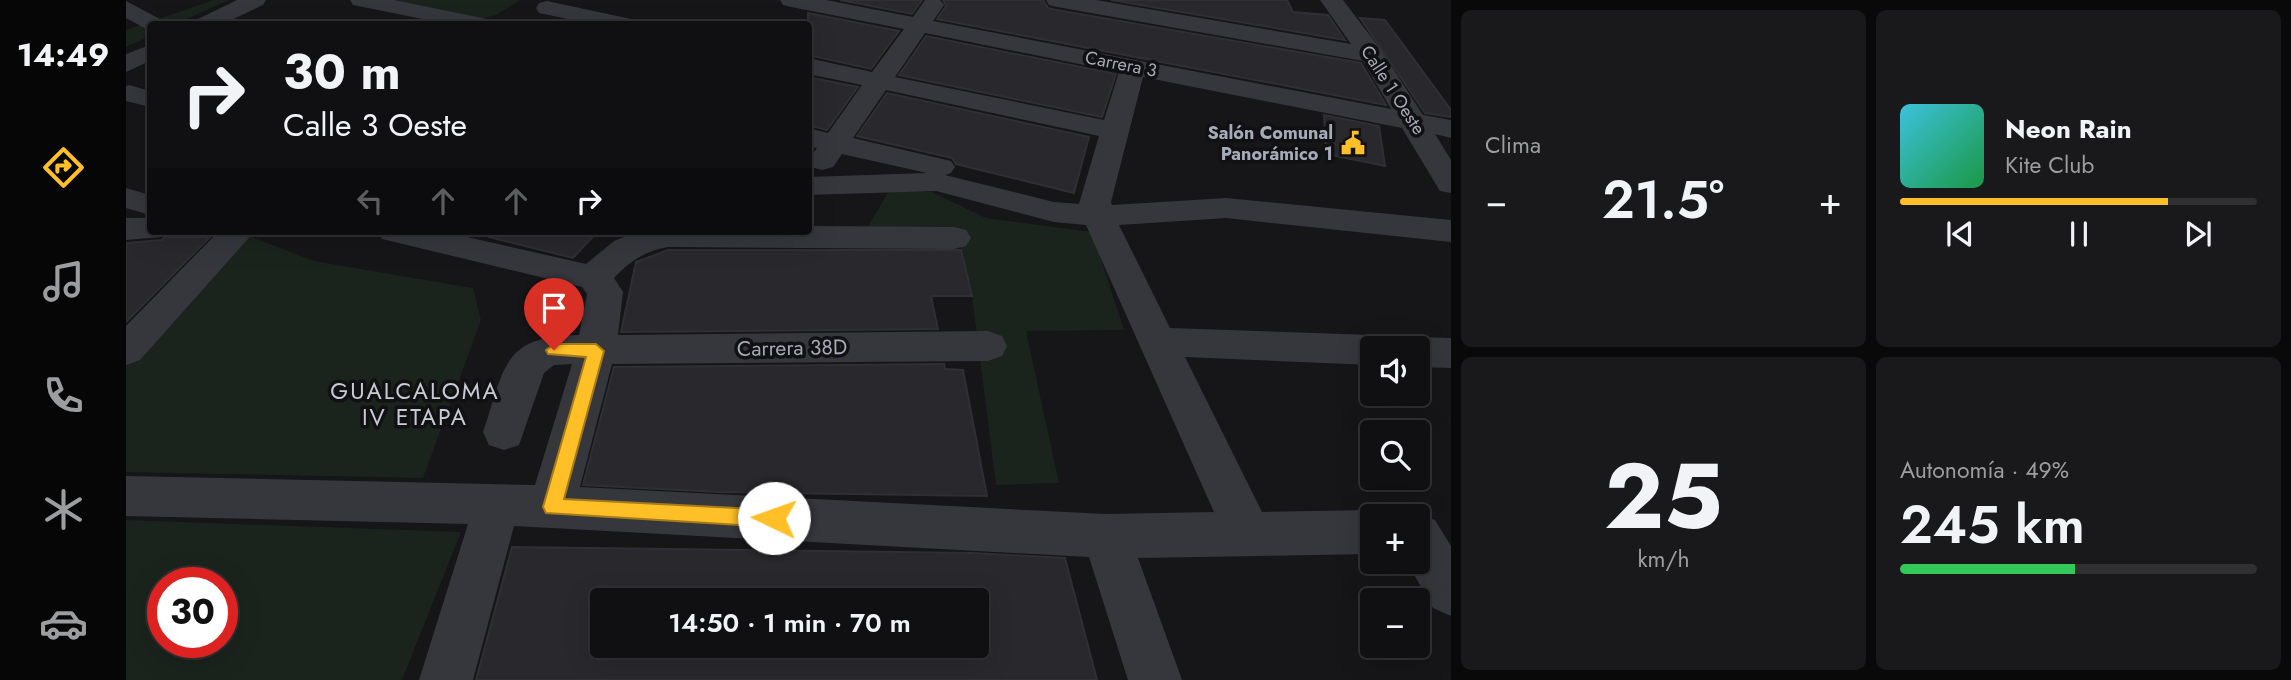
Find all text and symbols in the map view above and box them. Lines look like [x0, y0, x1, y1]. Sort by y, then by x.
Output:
text: 14:49 [17, 32, 109, 78]
text: 30 m [283, 37, 401, 107]
street label: Calle 1 Oeste [1354, 40, 1432, 140]
street label: Carrera 3 [1083, 44, 1159, 84]
icon: right [168, 49, 259, 140]
text: Calle 3 Oeste [283, 102, 467, 148]
text: Neon Rain [2005, 110, 2132, 148]
place label: Salón Comunal Panorámico 1 [1208, 120, 1333, 167]
text: Clima [1485, 128, 1541, 162]
public building icon: Salón Comunal Panorámico 1 [1339, 129, 1367, 157]
icon: directions [39, 143, 88, 192]
text: Kite Club [2005, 148, 2094, 182]
text: 21.5° [1602, 162, 1724, 238]
text: − [1485, 173, 1507, 228]
text: + [1819, 173, 1842, 228]
icon: left [351, 182, 389, 220]
icon: ahead [424, 182, 462, 220]
icon: ahead [497, 182, 535, 220]
icon: right [570, 182, 608, 220]
icon: previous [1941, 215, 1979, 253]
icon: pause [2060, 215, 2098, 253]
icon: next [2179, 215, 2217, 253]
icon: music [39, 257, 88, 306]
pin [524, 278, 584, 350]
icon: arrive [535, 289, 573, 327]
street label: Carrera 38D [737, 332, 847, 364]
map controls [1360, 336, 1430, 658]
button: sound [1360, 336, 1430, 406]
icon: phone [39, 371, 88, 420]
district label: GUALCALOMA IV ETAPA [330, 374, 500, 434]
button: search [1360, 420, 1430, 490]
text: 25 [1604, 431, 1723, 562]
text: Autonomía · 49% [1900, 453, 2069, 487]
position arrow [737, 481, 811, 555]
icon: climate [39, 485, 88, 534]
text: 245 km [1900, 487, 2085, 563]
button: + [1360, 504, 1430, 574]
text: km/h [1638, 542, 1689, 576]
speed limit sign: 30 [147, 567, 238, 658]
button: − [1360, 588, 1430, 658]
icon: car [39, 599, 88, 648]
text: 14:50 · 1 min · 70 m [668, 604, 911, 642]

